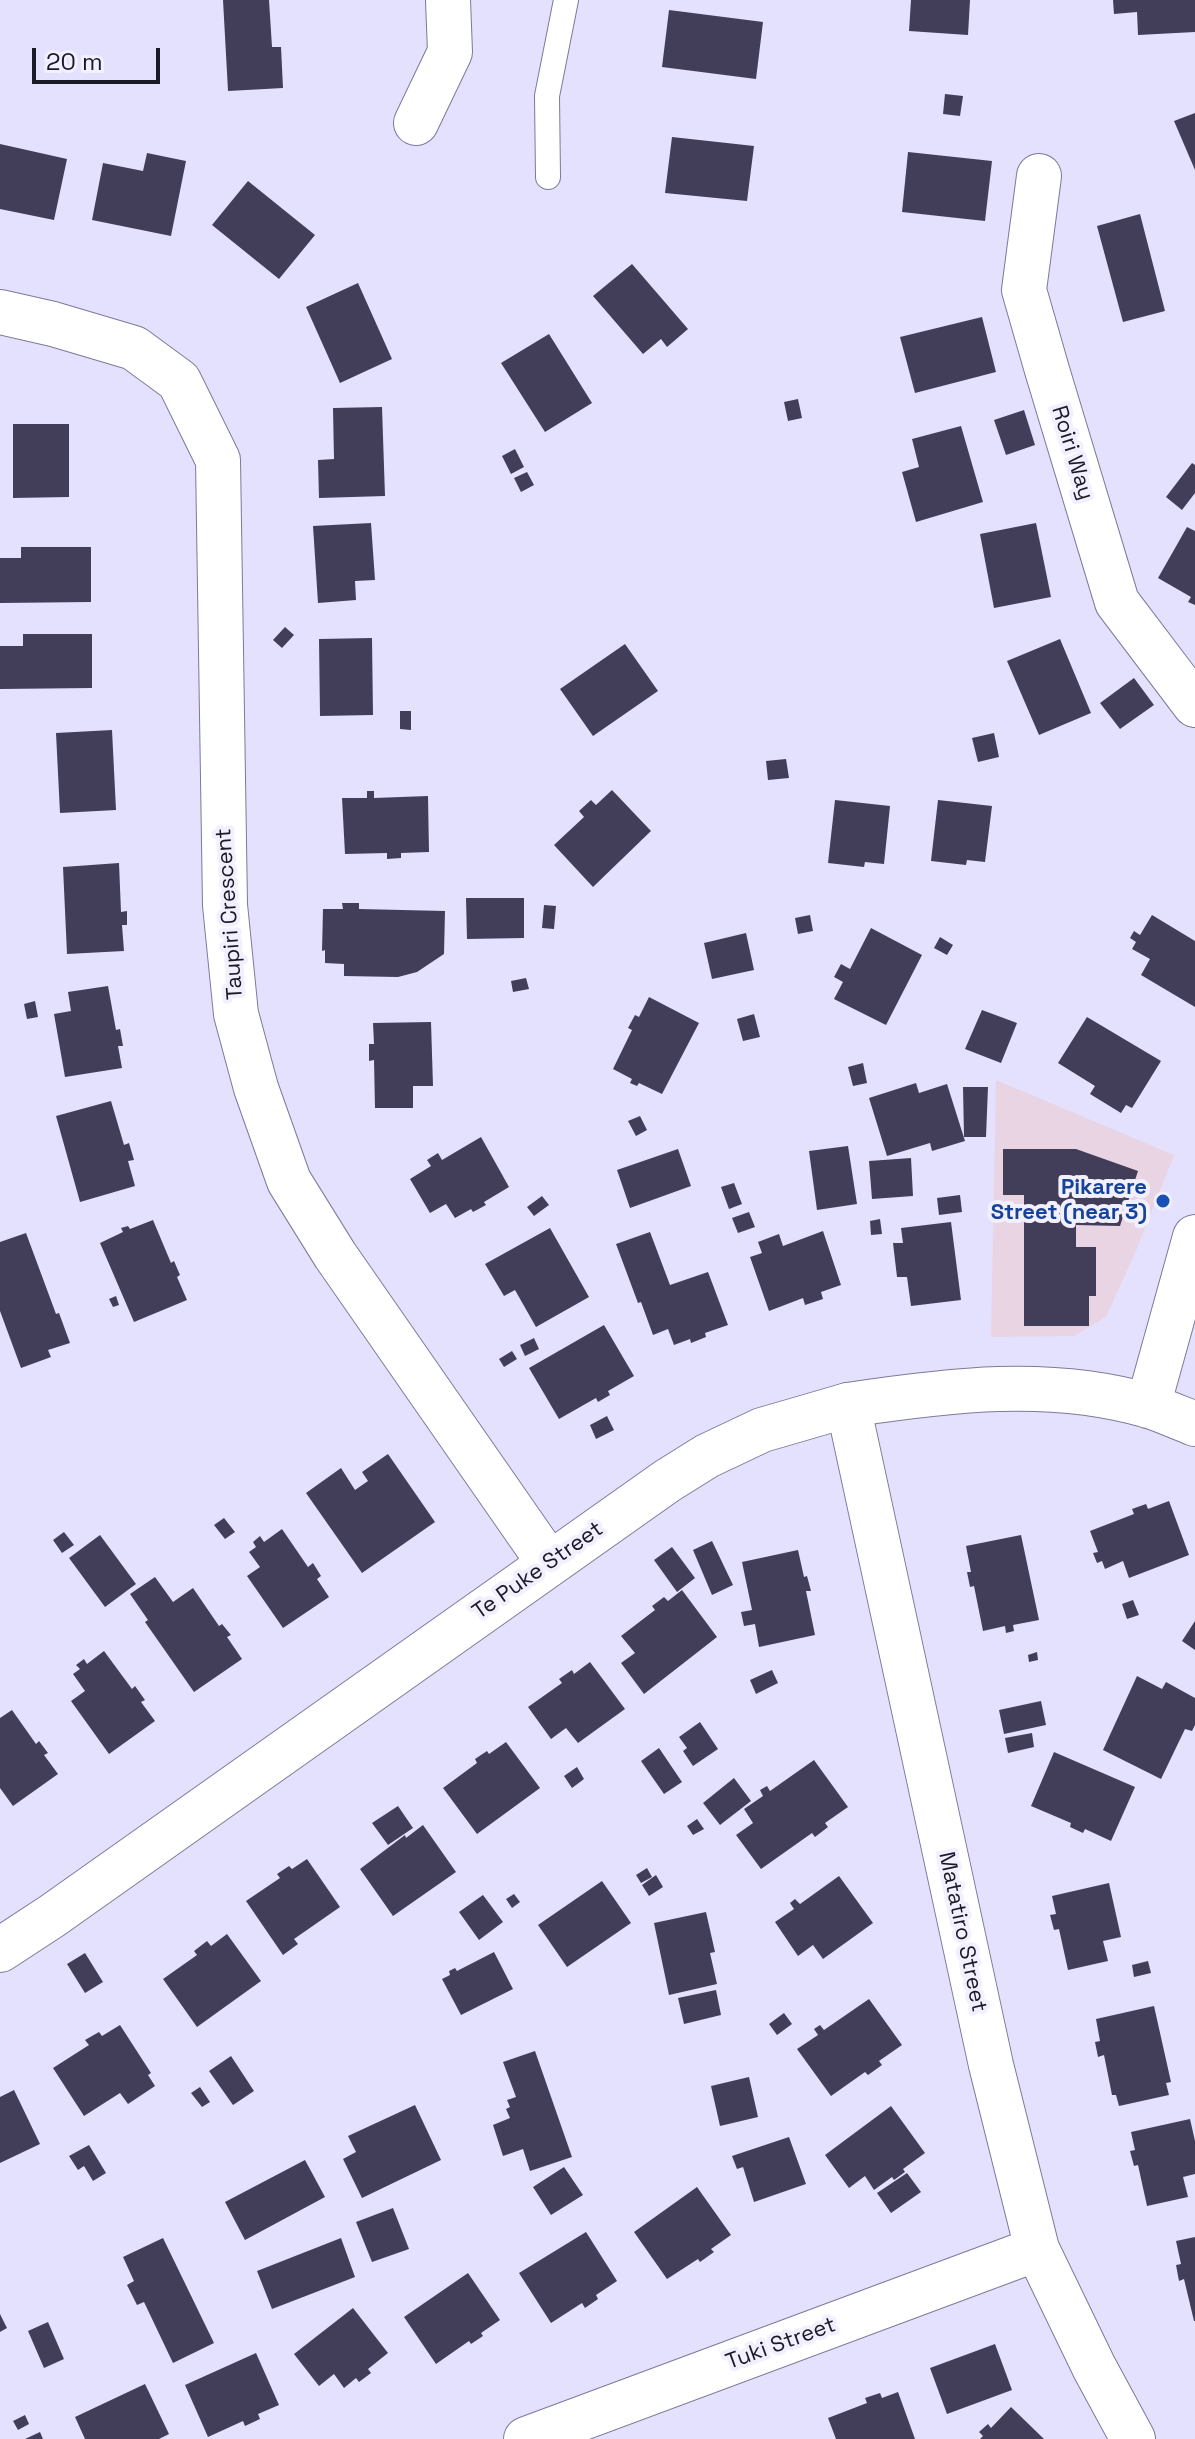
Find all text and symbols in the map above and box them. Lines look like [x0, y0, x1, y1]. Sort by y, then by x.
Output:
scale bar [36, 32, 164, 82]
text: 20 m [46, 46, 103, 77]
street label: Roiri Way [1045, 403, 1099, 503]
street label: Taupiri Crescent [211, 827, 249, 1001]
place label: Pikarere Street (near 3) [991, 1175, 1147, 1226]
marker: Pikarere Street (near 3) [1154, 1192, 1172, 1210]
street label: Te Puke Street [468, 1516, 608, 1626]
street label: Matatiro Street [932, 1850, 992, 2014]
street label: Tuki Street [723, 2312, 839, 2376]

